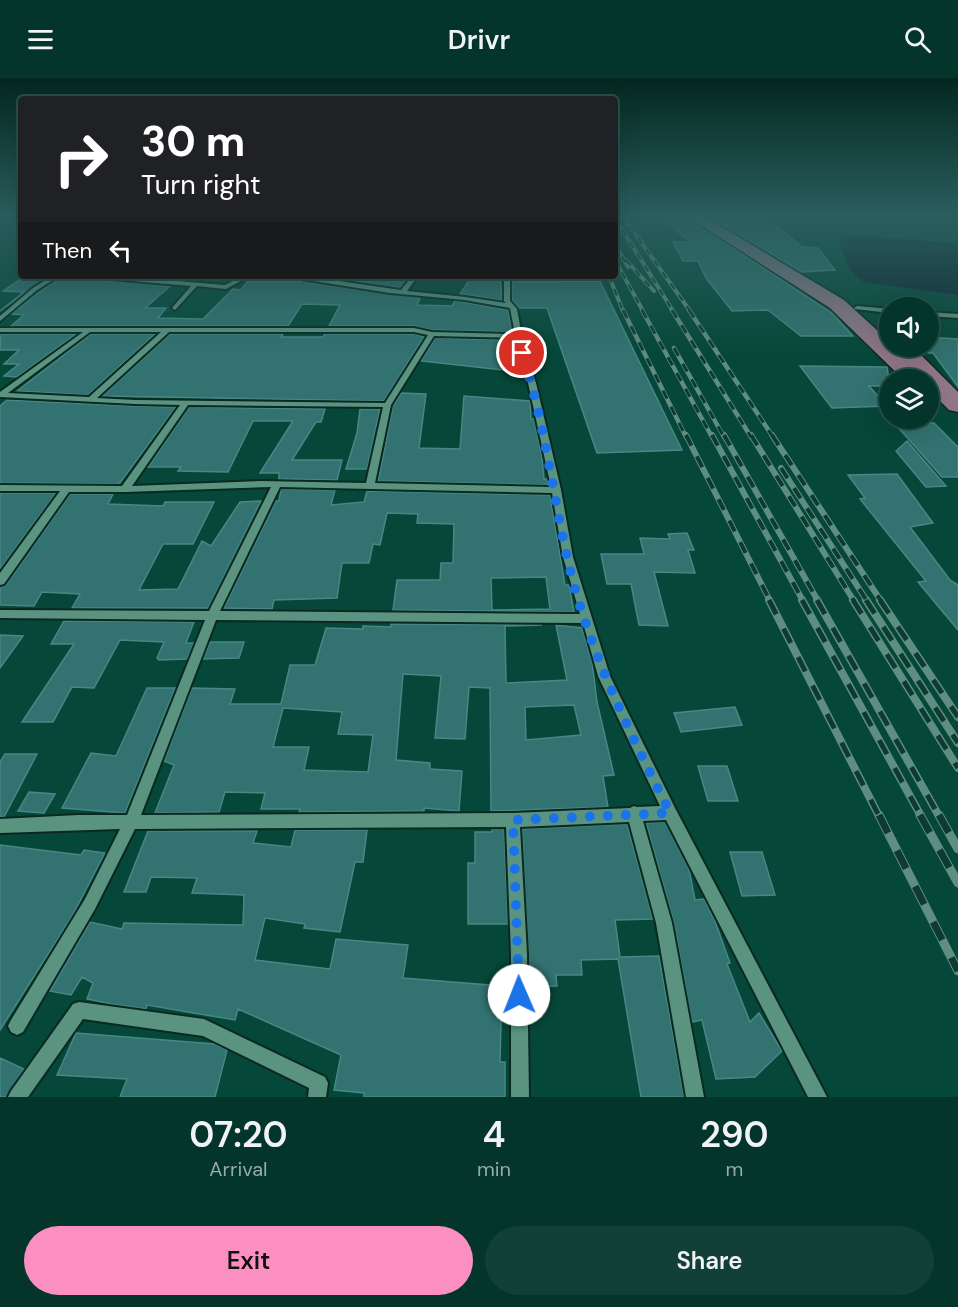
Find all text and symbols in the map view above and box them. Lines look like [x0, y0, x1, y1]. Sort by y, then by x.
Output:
text: Drivr [448, 22, 510, 57]
icon: menu [24, 23, 57, 56]
icon: search [901, 23, 934, 56]
text: 30 m [141, 114, 245, 169]
icon: right [42, 120, 120, 198]
text: Turn right [141, 167, 261, 202]
icon: left [104, 234, 137, 267]
text: Then [42, 236, 92, 265]
map controls [879, 297, 939, 429]
button: sound [879, 297, 939, 357]
pin [496, 327, 547, 378]
icon: arrive [505, 336, 538, 369]
button: layers [879, 369, 939, 429]
position arrow [487, 963, 551, 1027]
text: 07:20 [189, 1111, 288, 1158]
text: 4 [482, 1111, 505, 1158]
text: 290 [700, 1111, 769, 1158]
text: Arrival [209, 1156, 268, 1182]
text: min [477, 1156, 511, 1182]
text: m [726, 1156, 743, 1182]
button: Exit [24, 1226, 473, 1295]
button: Share [485, 1226, 934, 1295]

